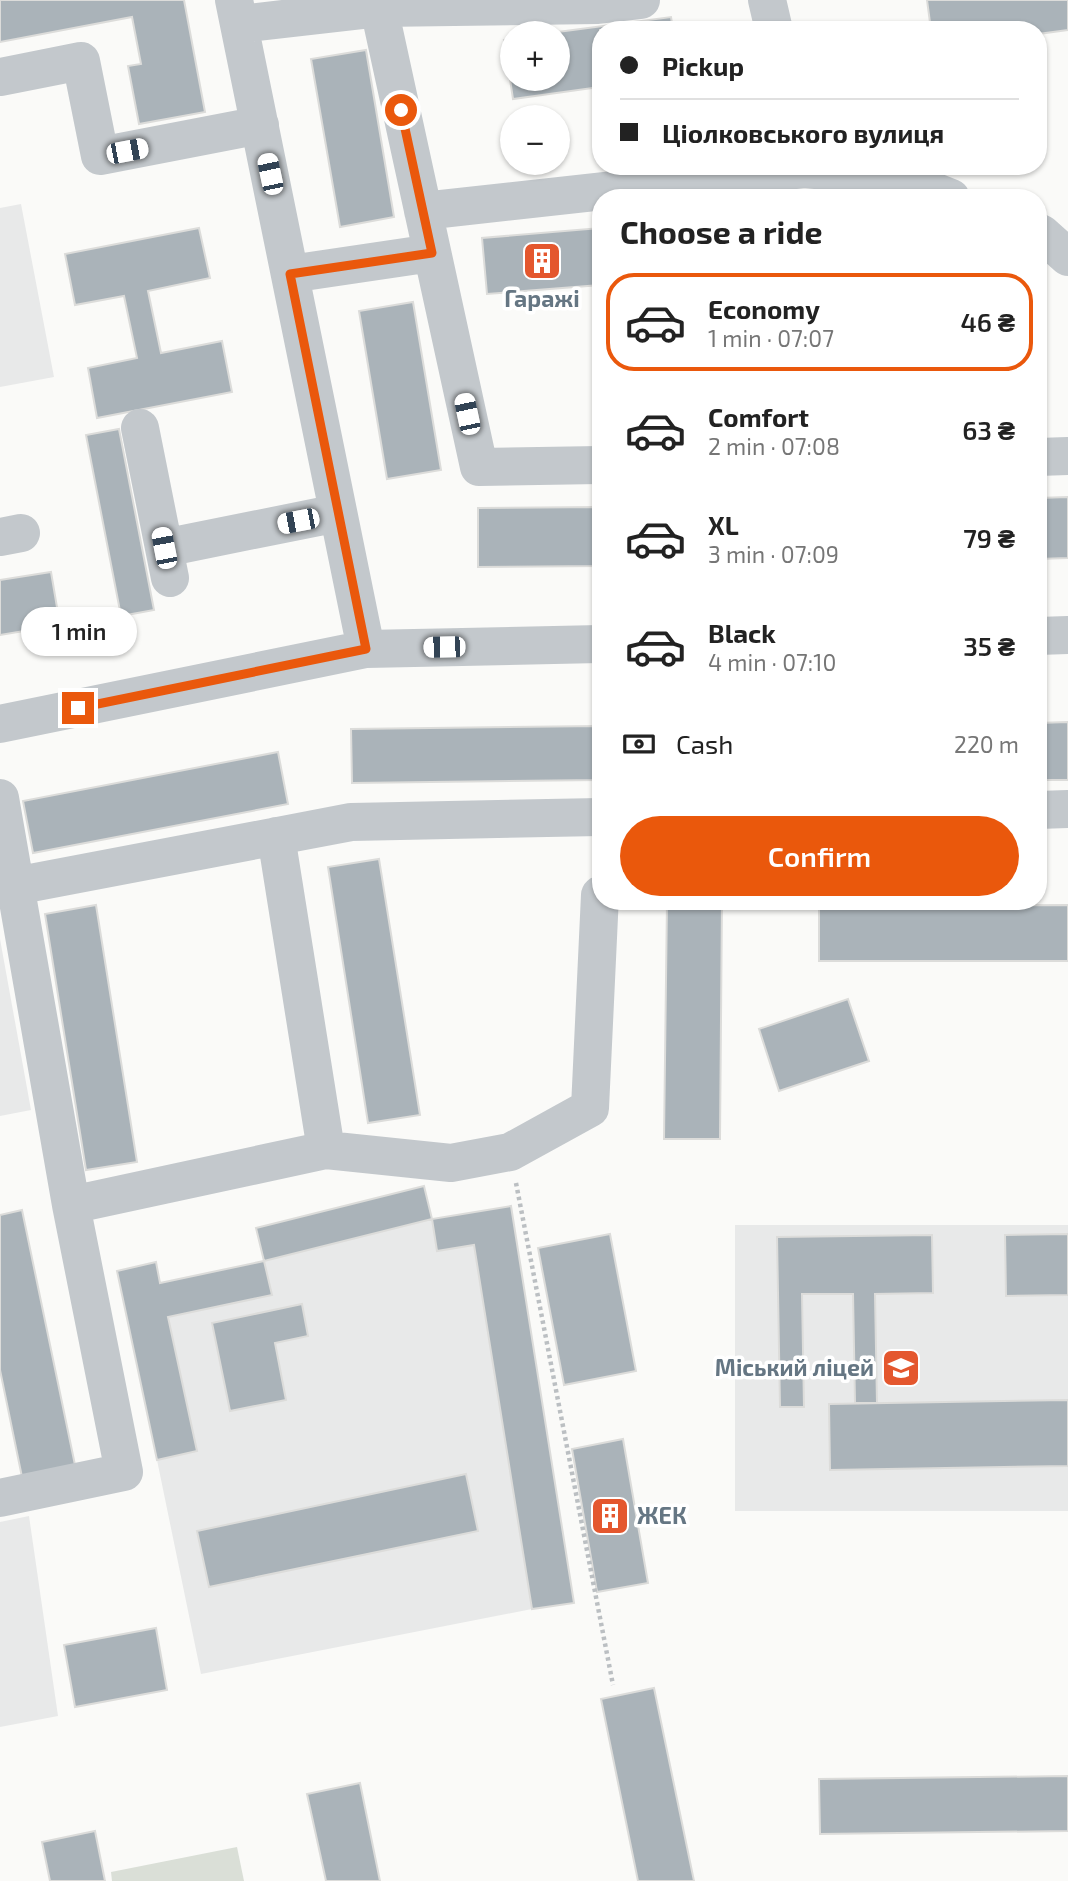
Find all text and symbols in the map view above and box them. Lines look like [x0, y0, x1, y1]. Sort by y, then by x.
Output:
map controls [500, 21, 570, 175]
button: + [500, 21, 570, 91]
text: Pickup [662, 50, 744, 81]
route start [385, 94, 417, 126]
button: − [500, 105, 570, 175]
text: Ціолковського вулиця [662, 117, 944, 148]
car [105, 137, 150, 165]
car [256, 151, 285, 197]
text: Choose a ride [620, 212, 823, 250]
building icon: Гаражі [521, 240, 563, 282]
place label: Гаражі [504, 284, 580, 312]
icon: car [624, 291, 687, 354]
text: Economy [708, 293, 820, 324]
text: 46 ₴ [961, 306, 1015, 337]
text: 1 min · 07:07 [708, 324, 834, 352]
car [453, 391, 482, 437]
icon: car [624, 399, 687, 462]
text: Comfort [708, 401, 809, 432]
text: 63 ₴ [962, 414, 1015, 445]
text: 2 min · 07:08 [708, 432, 840, 460]
car [276, 507, 321, 535]
icon: car [624, 507, 687, 570]
text: XL [708, 509, 739, 540]
text: 79 ₴ [963, 522, 1015, 553]
car [150, 525, 179, 571]
text: 3 min · 07:09 [708, 540, 839, 568]
callout: 1 min [20, 606, 136, 656]
icon: car [624, 615, 687, 678]
text: 1 min [52, 617, 106, 645]
text: Black [708, 617, 776, 648]
text: 35 ₴ [963, 630, 1015, 661]
car [423, 636, 466, 658]
text: 4 min · 07:10 [708, 648, 836, 676]
route end [62, 692, 94, 724]
icon: cash [620, 725, 658, 763]
text: Cash [676, 728, 733, 759]
text: 220 m [954, 730, 1019, 758]
button: Confirm [620, 816, 1019, 896]
school or university icon: Міський ліцей [880, 1347, 922, 1389]
place label: Міський ліцей [715, 1353, 874, 1381]
building icon: ЖЕК [589, 1495, 631, 1537]
place label: ЖЕК [637, 1501, 687, 1529]

